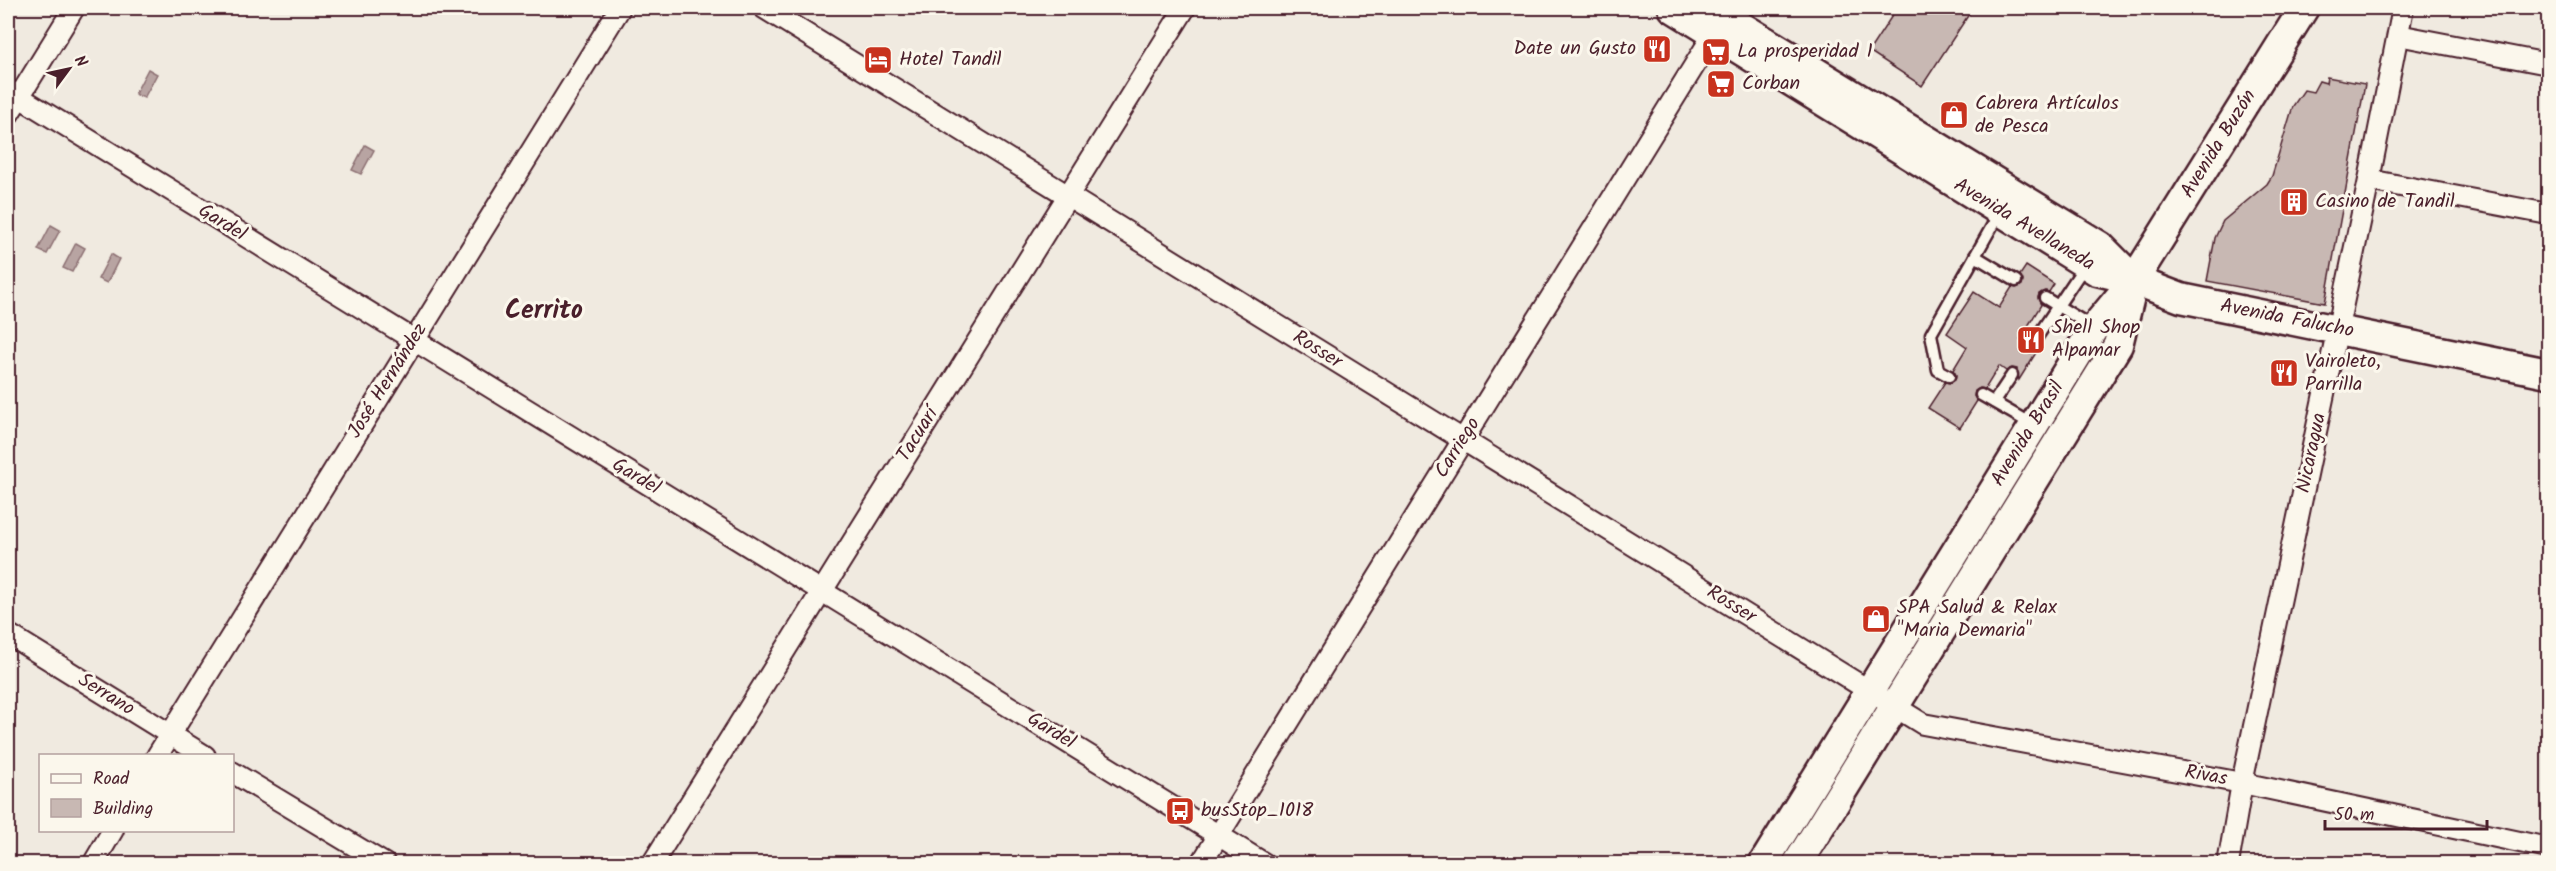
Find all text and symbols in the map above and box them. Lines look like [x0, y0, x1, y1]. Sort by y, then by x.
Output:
place label: Date un Gusto [1514, 33, 1636, 65]
restaurant icon: Date un Gusto [1641, 33, 1673, 65]
supermarket icon: La prosperidad 1 [1700, 36, 1732, 68]
place label: La prosperidad 1 [1737, 36, 1873, 68]
north arrow [39, 39, 99, 99]
hotel icon: Hotel Tandil [862, 44, 894, 76]
place label: Hotel Tandil [899, 44, 1002, 76]
text: N [67, 51, 94, 73]
supermarket icon: Corban [1705, 68, 1737, 100]
place label: Corban [1742, 68, 1800, 100]
street label: Avenida Buzón [2173, 83, 2265, 205]
place label: Cabrera Artículos de Pesca [1975, 88, 2119, 143]
shop icon: Cabrera Artículos de Pesca [1938, 99, 1970, 131]
street label: Avenida Avellaneda [1947, 170, 2101, 280]
building icon: Casino de Tandil [2278, 186, 2310, 218]
place label: Casino de Tandil [2315, 186, 2455, 218]
street label: Gardel [191, 196, 253, 250]
district label: Cerrito [505, 290, 583, 332]
street label: Avenida Falucho [2217, 290, 2357, 348]
place label: Shell Shop Alpamar [2052, 312, 2141, 367]
street label: José Hernández [340, 317, 436, 445]
street label: Rosser [1286, 322, 1349, 378]
restaurant icon: Shell Shop Alpamar [2015, 324, 2047, 356]
place label: Vairoleto, Parrilla [2305, 346, 2381, 401]
restaurant icon: Vairoleto, Parrilla [2268, 357, 2300, 389]
street label: Avenida Brasil [1983, 375, 2073, 493]
street label: Tacuarí [889, 399, 949, 469]
street label: Nicaragua [2288, 410, 2336, 496]
street label: Carriego [1427, 411, 1489, 485]
street label: Gardel [605, 450, 667, 504]
street label: Rosser [1700, 577, 1763, 633]
place label: SPA Salud & Relax "Maria Demaria" [1897, 592, 2057, 647]
shop icon: SPA Salud & Relax "Maria Demaria" [1860, 603, 1892, 635]
street label: Serrano [71, 665, 141, 725]
street label: Gardel [1020, 704, 1082, 758]
legend [39, 754, 234, 832]
street label: Rivas [2182, 757, 2230, 796]
text: Road [93, 765, 130, 794]
scale bar [2325, 793, 2487, 831]
text: Building [93, 795, 153, 824]
bus stop icon: busStop_1018 [1164, 795, 1196, 827]
place label: busStop_1018 [1201, 795, 1314, 827]
text: 50 m [2334, 801, 2374, 830]

